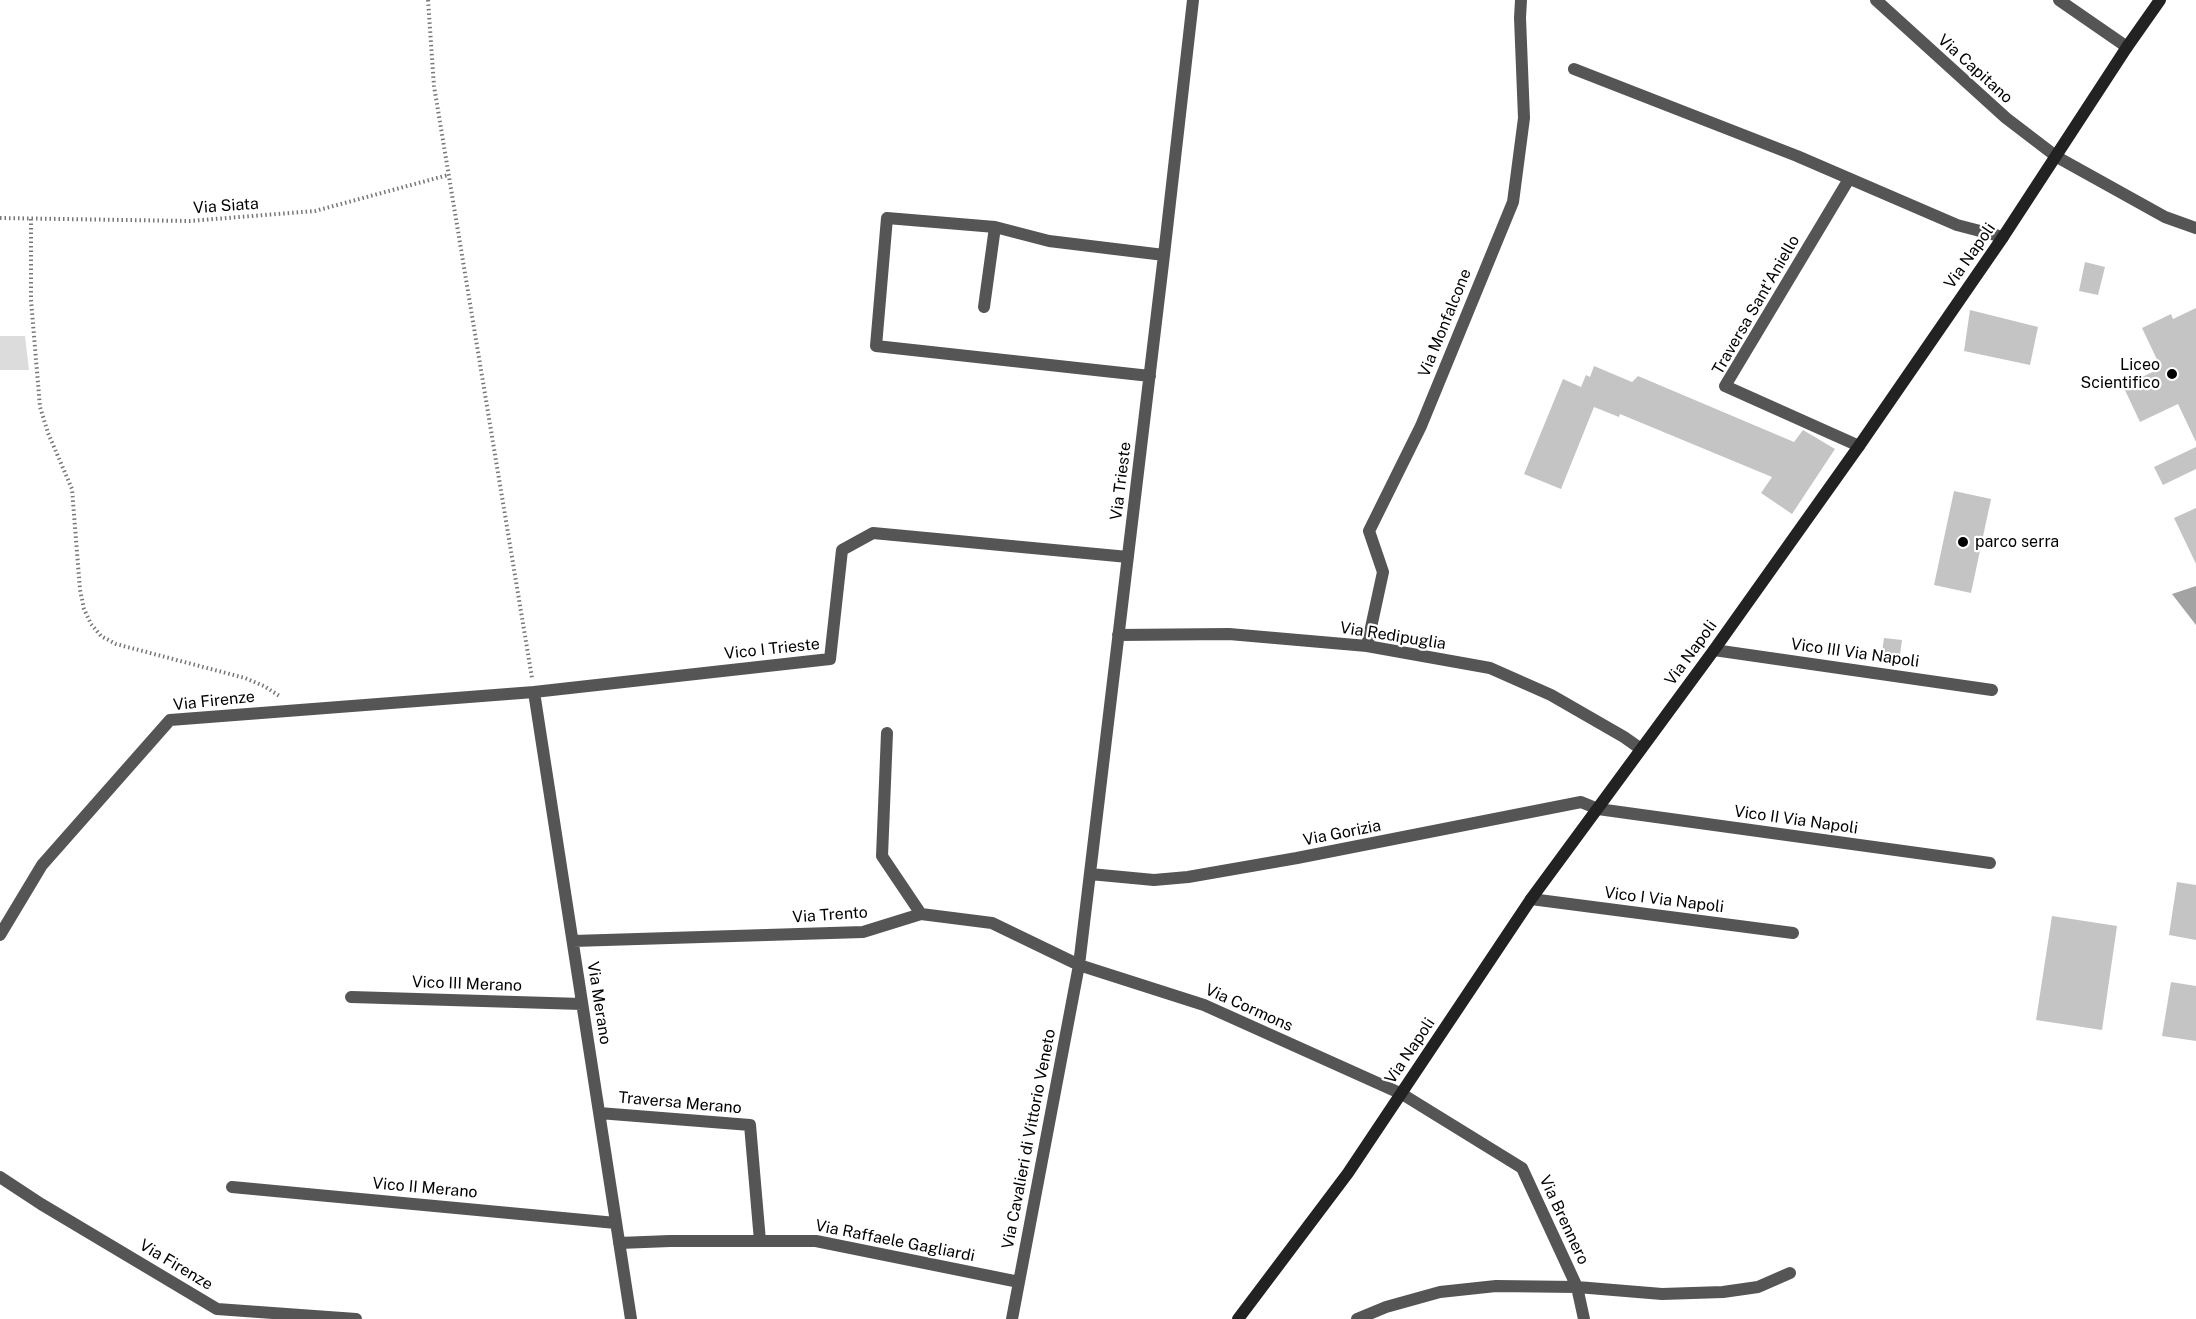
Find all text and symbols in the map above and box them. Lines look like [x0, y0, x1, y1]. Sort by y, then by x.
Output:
street label: Via Capitano [1934, 30, 2016, 108]
street label: Via Siata [193, 194, 259, 218]
street label: Via Napoli [1940, 220, 2000, 292]
street label: Traversa Sant'Aniello [1708, 232, 1804, 378]
street label: Via Monfalcone [1415, 266, 1475, 380]
place label: Liceo Scientifico [2081, 355, 2160, 393]
marker: Liceo Scientifico [2165, 367, 2179, 381]
street label: Via Trieste [1107, 441, 1135, 521]
place label: parco serra [1975, 532, 2059, 552]
marker: parco serra [1956, 535, 1970, 549]
street label: Via Napoli [1661, 617, 1721, 689]
street label: Via Redipuglia [1339, 618, 1447, 654]
street label: Vico I Trieste [723, 634, 821, 664]
street label: Vico III Via Napoli [1790, 634, 1920, 672]
street label: Via Firenze [172, 687, 256, 715]
street label: Vico II Via Napoli [1733, 802, 1859, 838]
street label: Via Gorizia [1301, 816, 1383, 850]
street label: Vico I Via Napoli [1603, 883, 1725, 917]
street label: Via Trento [792, 903, 868, 927]
street label: Via Merano [583, 960, 615, 1046]
street label: Vico III Merano [412, 972, 522, 996]
street label: Via Cormons [1202, 980, 1296, 1036]
street label: Via Napoli [1381, 1014, 1439, 1088]
street label: Via Cavalieri di Vittorio Veneto [998, 1027, 1060, 1251]
street label: Traversa Merano [618, 1088, 742, 1118]
street label: Via Brennero [1535, 1172, 1593, 1268]
street label: Vico II Merano [372, 1174, 478, 1202]
street label: Via Raffaele Gagliardi [814, 1216, 976, 1266]
street label: Via Firenze [136, 1236, 216, 1294]

